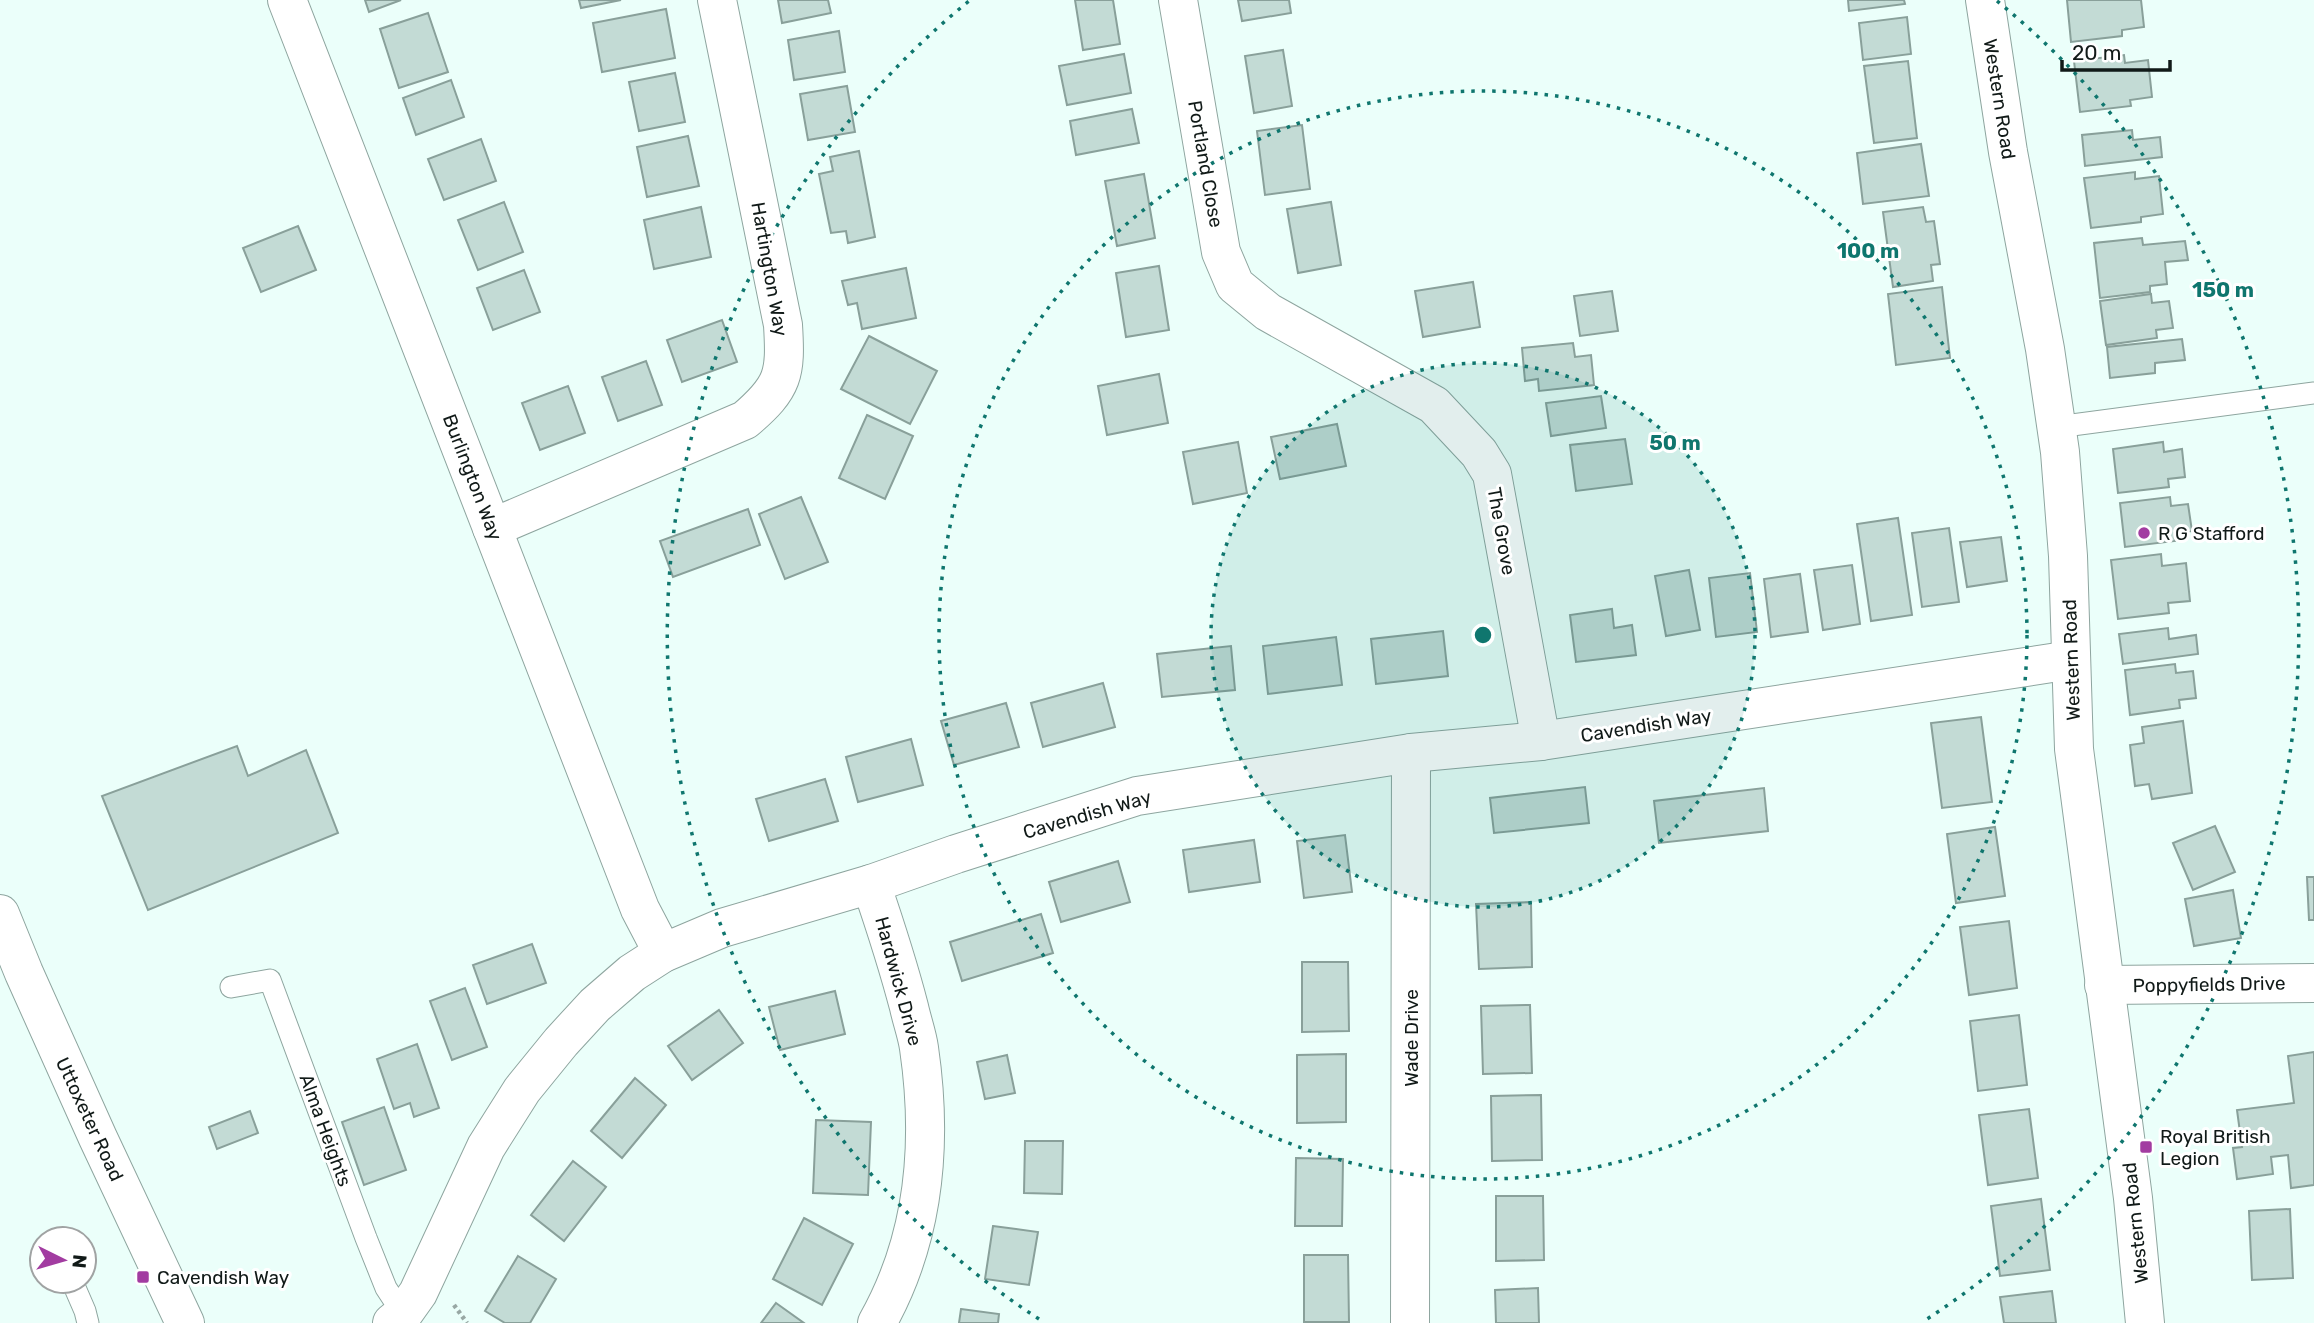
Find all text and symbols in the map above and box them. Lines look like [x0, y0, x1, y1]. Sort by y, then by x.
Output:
scale bar [2062, 28, 2170, 72]
street label: Western Road [1979, 37, 2020, 161]
text: 20 m [2072, 40, 2121, 65]
street label: Portland Close [1183, 99, 1228, 229]
street label: Hartington Way [746, 200, 793, 338]
text: 100 m [1837, 238, 1899, 263]
text: 150 m [2192, 277, 2254, 302]
street label: Burlington Way [438, 411, 507, 543]
text: 50 m [1649, 430, 1701, 455]
street label: The Grove [1482, 485, 1521, 577]
place label: R G Stafford [2158, 522, 2265, 545]
marker: R G Stafford [2136, 525, 2152, 541]
street label: Western Road [2058, 599, 2085, 721]
centre of rings [1471, 623, 1495, 647]
street label: Cavendish Way [1579, 704, 1713, 747]
street label: Cavendish Way [1020, 785, 1154, 844]
street label: Hardwick Drive [870, 914, 927, 1048]
street label: Poppyfields Drive [2132, 972, 2286, 997]
street label: Wade Drive [1400, 989, 1423, 1087]
street label: Uttoxeter Road [51, 1054, 128, 1185]
street label: Alma Heights [295, 1071, 357, 1190]
place label: Royal British Legion [2160, 1125, 2271, 1170]
marker: Royal British Legion [2138, 1139, 2154, 1155]
street label: Western Road [2118, 1161, 2153, 1285]
north arrow [28, 1225, 98, 1295]
text: N [67, 1254, 91, 1269]
place label: Cavendish Way [157, 1266, 289, 1289]
marker: Cavendish Way [135, 1269, 151, 1285]

